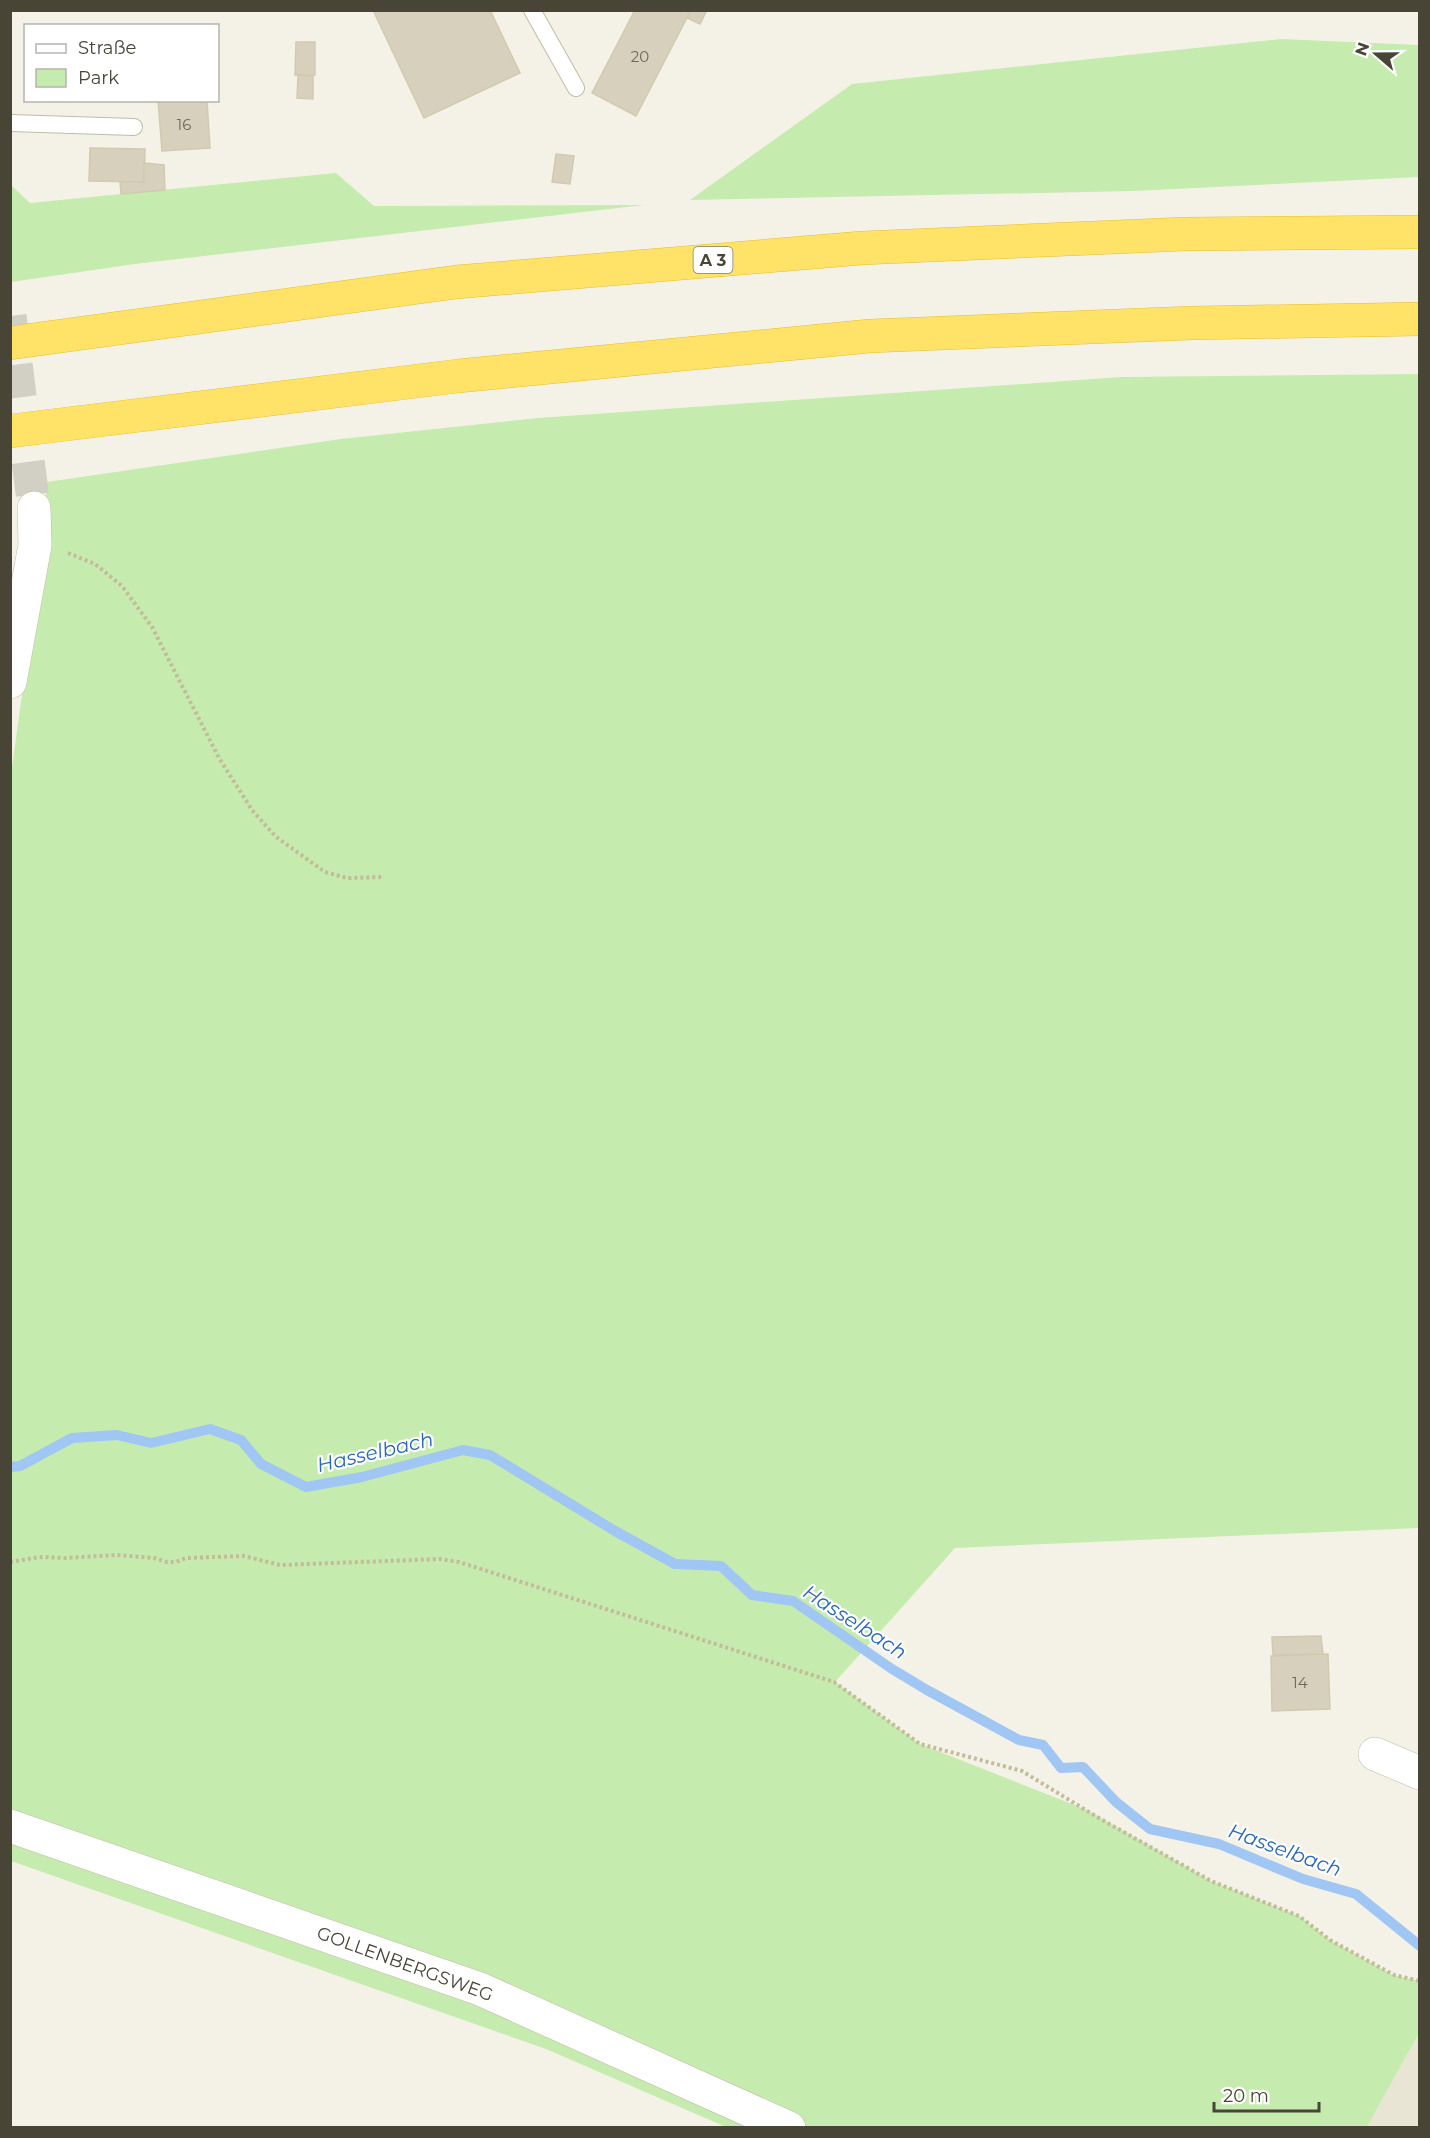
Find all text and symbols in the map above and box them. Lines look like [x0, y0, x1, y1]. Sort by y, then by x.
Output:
legend [24, 24, 219, 102]
north arrow [1346, 24, 1406, 84]
text: Straße [78, 37, 137, 59]
text: N [1351, 40, 1374, 58]
house number: 20 [631, 47, 649, 66]
text: Park [78, 67, 119, 89]
house number: 16 [177, 115, 191, 134]
road number: A 3 [694, 247, 732, 273]
water label: Hasselbach [315, 1427, 435, 1477]
water label: Hasselbach [799, 1580, 911, 1664]
house number: 14 [1292, 1673, 1308, 1692]
water label: Hasselbach [1225, 1818, 1345, 1882]
street label: GOLLENBERGSWEG [314, 1922, 496, 2006]
scale bar [1214, 2075, 1319, 2113]
text: 20 m [1223, 2085, 1269, 2107]

